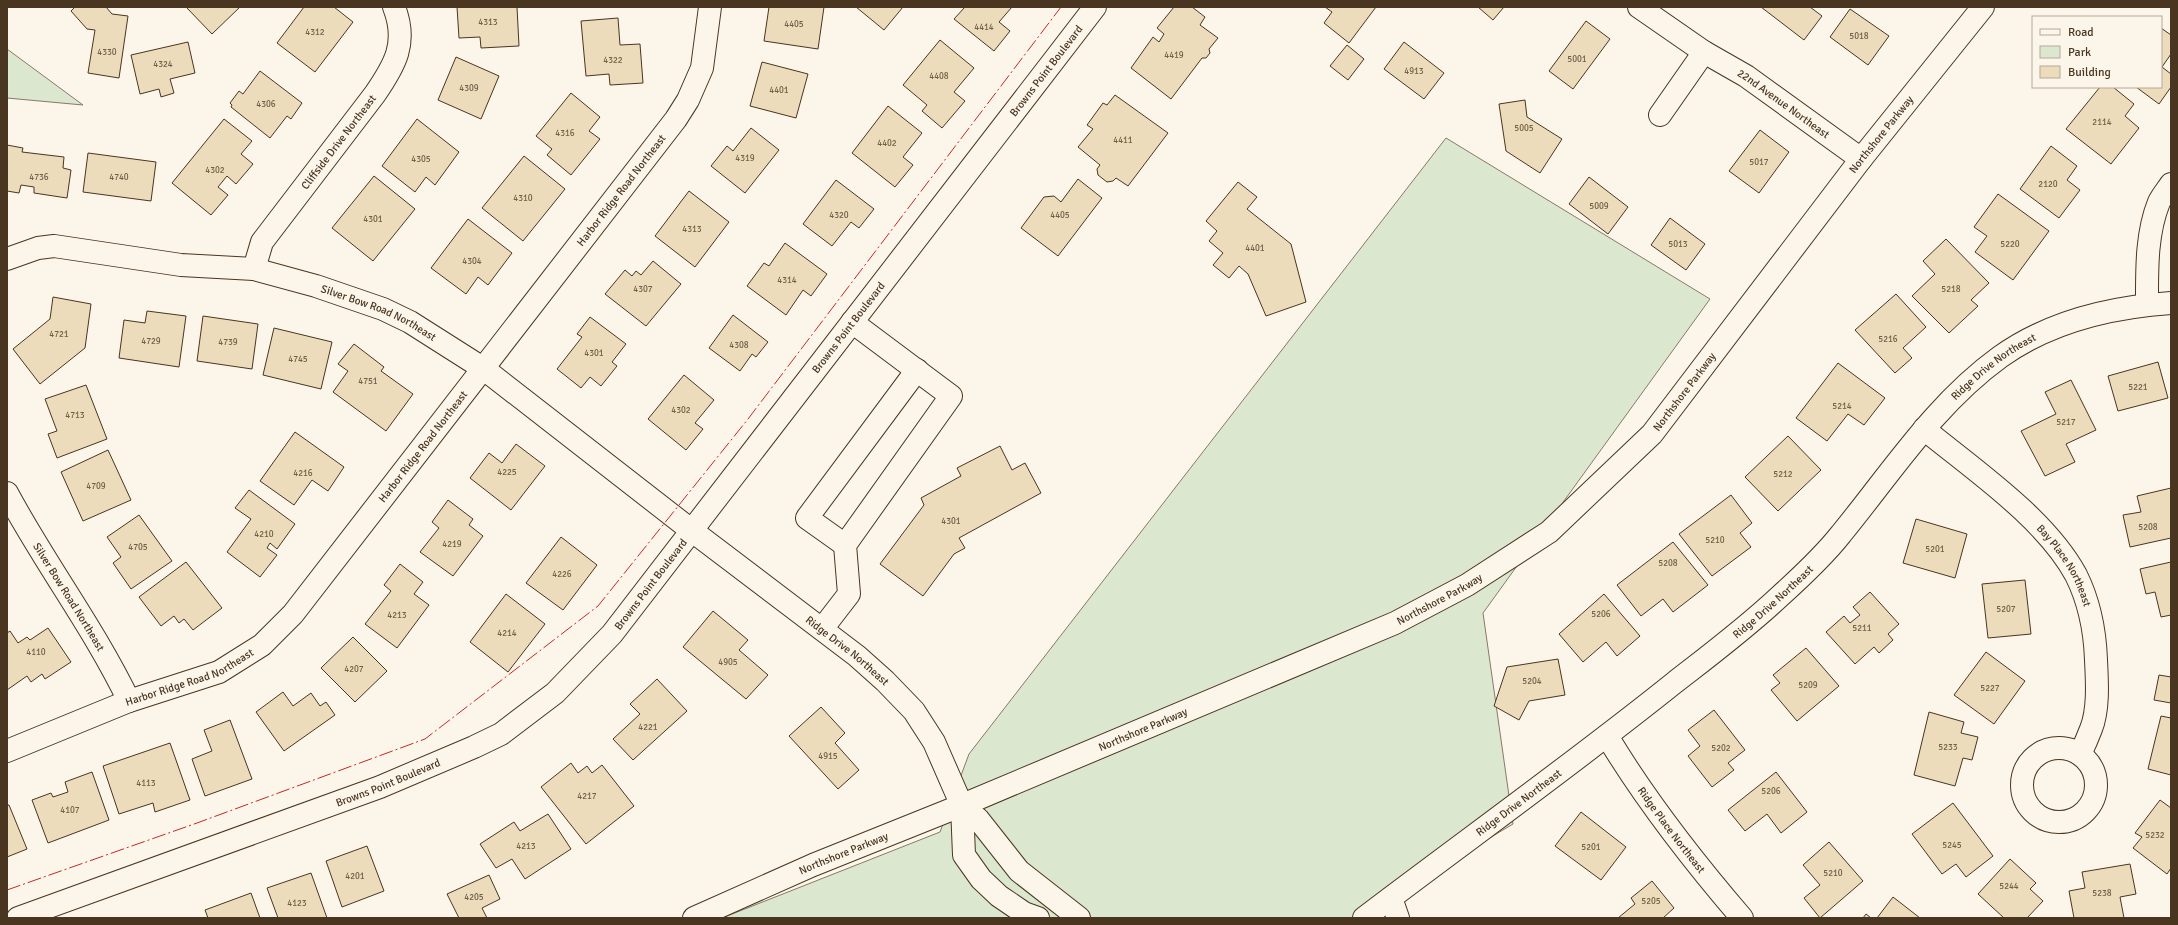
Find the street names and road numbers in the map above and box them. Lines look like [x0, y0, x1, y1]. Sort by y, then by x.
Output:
street label: Browns Point Boulevard [1007, 22, 1085, 119]
street label: 22nd Avenue Northeast [1735, 66, 1832, 141]
street label: Cliffside Drive Northeast [298, 92, 379, 192]
street label: Northshore Parkway [1846, 92, 1916, 176]
street label: Harbor Ridge Road Northeast [574, 132, 668, 248]
street label: Browns Point Boulevard [809, 279, 887, 375]
street label: Silver Bow Road Northeast [319, 282, 439, 344]
street label: Ridge Drive Northeast [1948, 330, 2038, 403]
street label: Northshore Parkway [1650, 349, 1719, 434]
street label: Harbor Ridge Road Northeast [376, 388, 470, 505]
street label: Bay Place Northeast [2034, 522, 2094, 608]
street label: Browns Point Boulevard [611, 536, 690, 632]
street label: Silver Bow Road Northeast [31, 540, 108, 653]
street label: Ridge Drive Northeast [1730, 562, 1816, 641]
street label: Northshore Parkway [1394, 570, 1485, 627]
street label: Ridge Drive Northeast [803, 613, 892, 688]
street label: Harbor Ridge Road Northeast [124, 646, 256, 708]
street label: Northshore Parkway [1096, 704, 1190, 754]
street label: Browns Point Boulevard [334, 756, 442, 809]
street label: Ridge Drive Northeast [1473, 766, 1564, 838]
street label: Ridge Place Northeast [1635, 784, 1708, 876]
street label: Northshore Parkway [797, 829, 891, 877]

